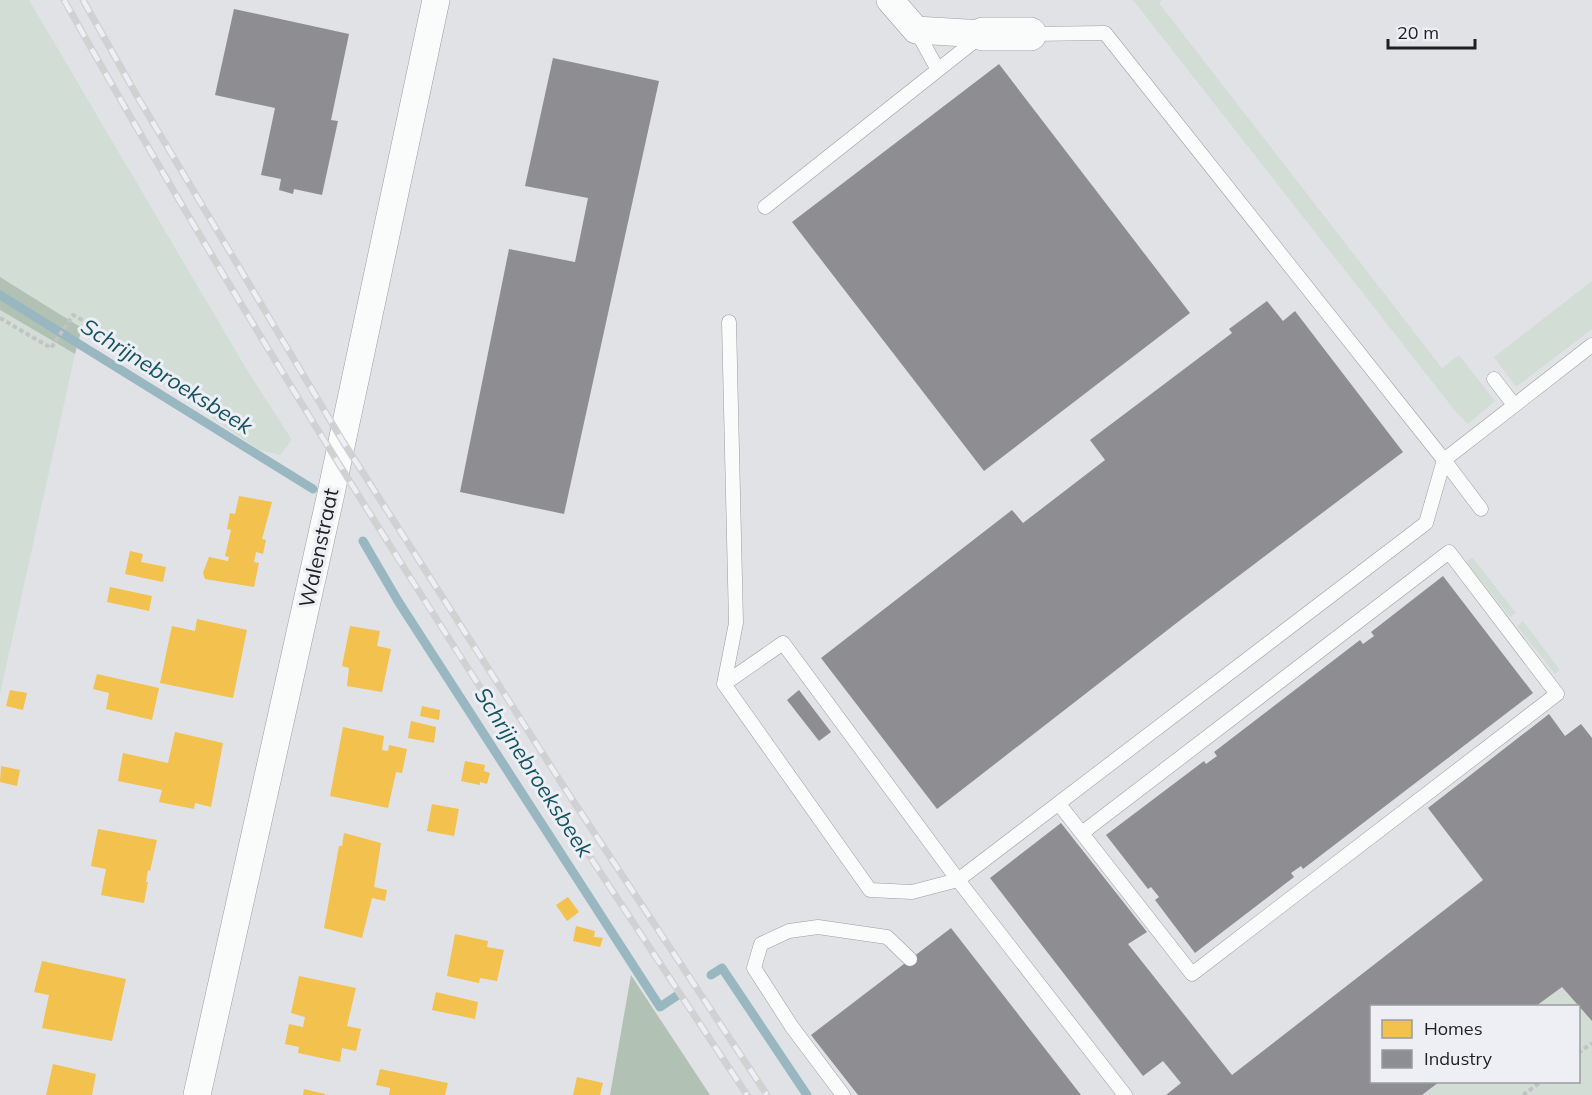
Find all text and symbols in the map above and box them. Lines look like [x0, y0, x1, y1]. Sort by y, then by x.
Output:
scale bar [1388, 12, 1475, 50]
text: 20 m [1397, 21, 1439, 44]
water label: Schrijnebroeksbeek [76, 312, 258, 440]
street label: Walenstraat [293, 486, 343, 610]
water label: Schrijnebroeksbeek [469, 682, 600, 863]
legend [1370, 1005, 1580, 1083]
text: Homes [1424, 1017, 1483, 1040]
text: Industry [1424, 1047, 1493, 1070]

